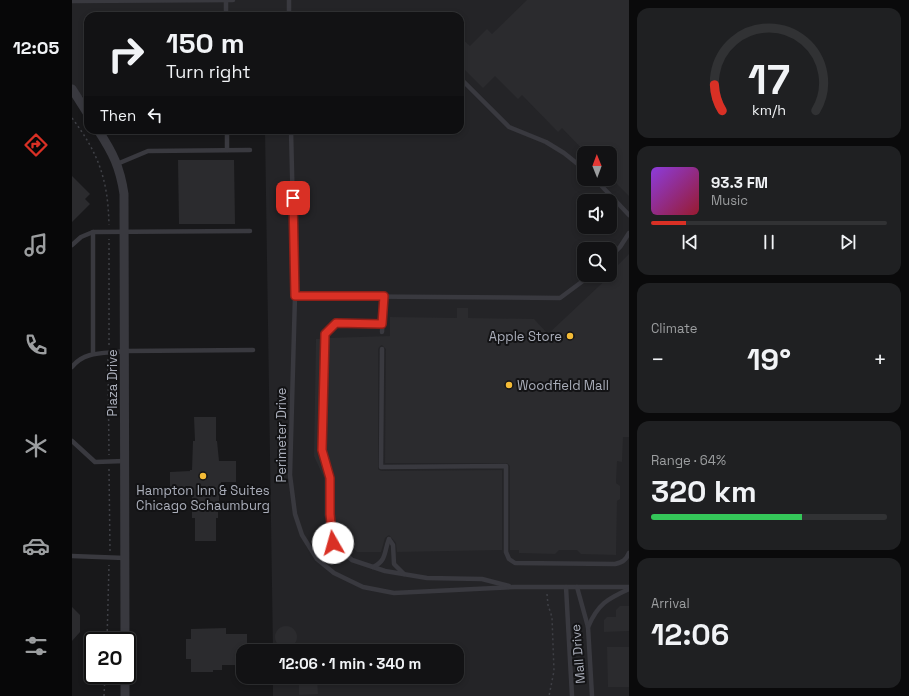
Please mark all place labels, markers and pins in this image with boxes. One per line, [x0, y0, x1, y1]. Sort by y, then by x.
pin [276, 181, 310, 215]
place label: Apple Store [489, 328, 562, 345]
marker: Apple Store [565, 331, 575, 341]
place label: Woodfield Mall [517, 377, 609, 394]
marker: Woodfield Mall [504, 380, 514, 390]
marker: Hampton Inn & Suites Chicago Schaumburg [198, 471, 208, 481]
place label: Hampton Inn & Suites Chicago Schaumburg [136, 482, 270, 514]

